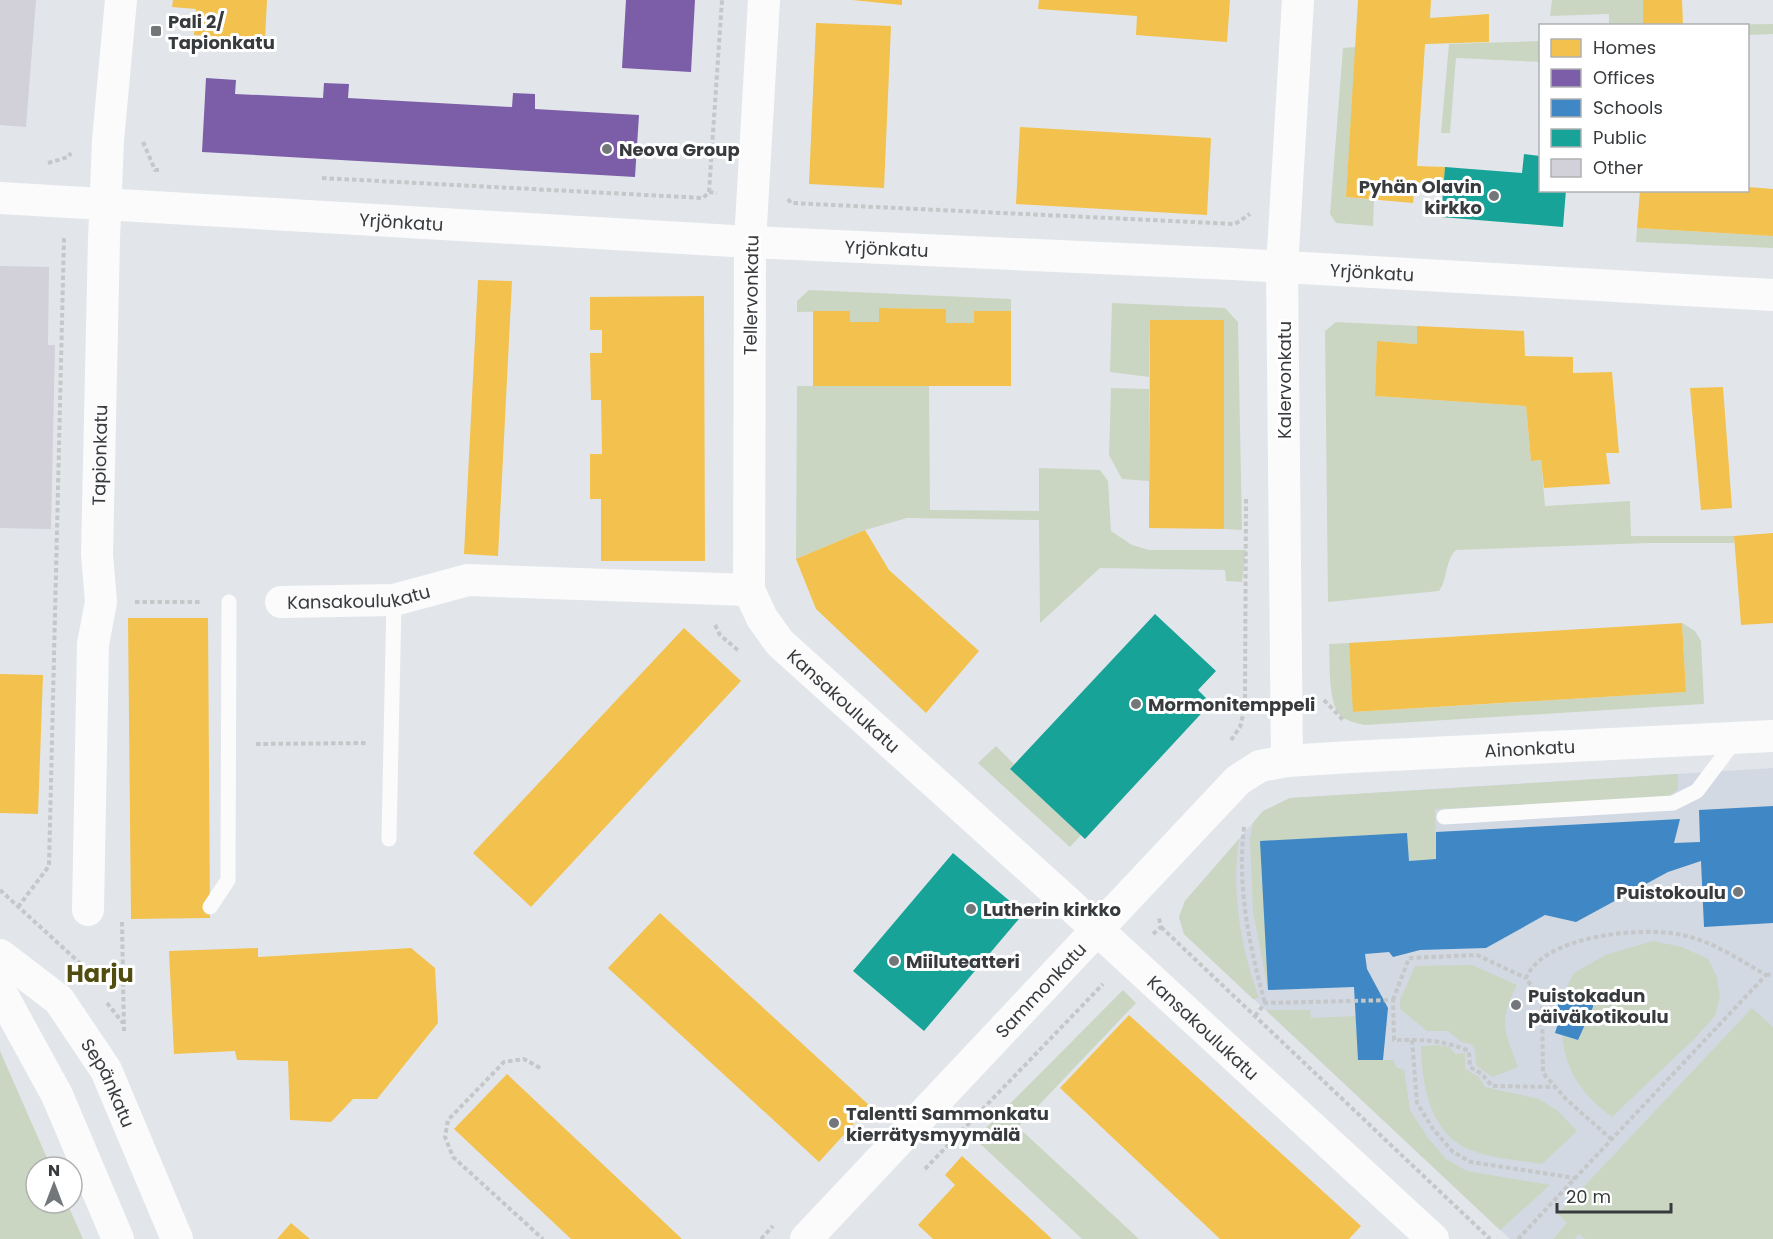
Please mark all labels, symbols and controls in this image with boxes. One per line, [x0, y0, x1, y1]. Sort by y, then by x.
place label: Pali 2/ Tapionkatu [168, 9, 275, 55]
marker: Pali 2/ Tapionkatu [149, 24, 163, 38]
legend [1539, 24, 1749, 192]
text: Homes [1593, 35, 1656, 60]
text: Offices [1593, 65, 1655, 90]
text: Schools [1593, 95, 1663, 120]
text: Public [1593, 125, 1647, 150]
place label: Neova Group [619, 137, 740, 162]
marker: Neova Group [600, 142, 614, 156]
text: Other [1593, 155, 1643, 180]
place label: Pyhän Olavin kirkko [1359, 174, 1482, 220]
marker: Pyhän Olavin kirkko [1487, 189, 1501, 203]
street label: Yrjönkatu [358, 207, 444, 236]
street label: Yrjönkatu [844, 234, 929, 263]
street label: Tellervonkatu [737, 235, 765, 355]
street label: Yrjönkatu [1329, 257, 1415, 287]
street label: Kalervonkatu [1272, 321, 1297, 439]
street label: Tapionkatu [86, 404, 113, 506]
street label: Kansakoulukatu [287, 578, 433, 614]
street label: Kansakoulukatu [782, 643, 906, 758]
place label: Mormonitemppeli [1148, 692, 1315, 717]
marker: Mormonitemppeli [1129, 697, 1143, 711]
street label: Ainonkatu [1484, 733, 1576, 763]
place label: Puistokoulu [1616, 880, 1726, 905]
marker: Puistokoulu [1731, 885, 1745, 899]
place label: Lutherin kirkko [983, 897, 1121, 922]
marker: Lutherin kirkko [964, 902, 978, 916]
street label: Sammonkatu [989, 937, 1091, 1043]
place label: Miiluteatteri [906, 949, 1020, 974]
marker: Miiluteatteri [887, 954, 901, 968]
district label: Harju [66, 957, 134, 990]
street label: Kansakoulukatu [1142, 970, 1265, 1085]
place label: Puistokadun päiväkotikoulu [1528, 983, 1669, 1029]
marker: Puistokadun päiväkotikoulu [1509, 998, 1523, 1012]
street label: Sepänkatu [75, 1033, 141, 1131]
place label: Talentti Sammonkatu kierrätysmyymälä [846, 1101, 1049, 1147]
marker: Talentti Sammonkatu kierrätysmyymälä [827, 1116, 841, 1130]
north arrow [24, 1155, 84, 1215]
text: N [48, 1159, 60, 1182]
scale bar [1557, 1176, 1671, 1214]
text: 20 m [1566, 1184, 1611, 1209]

